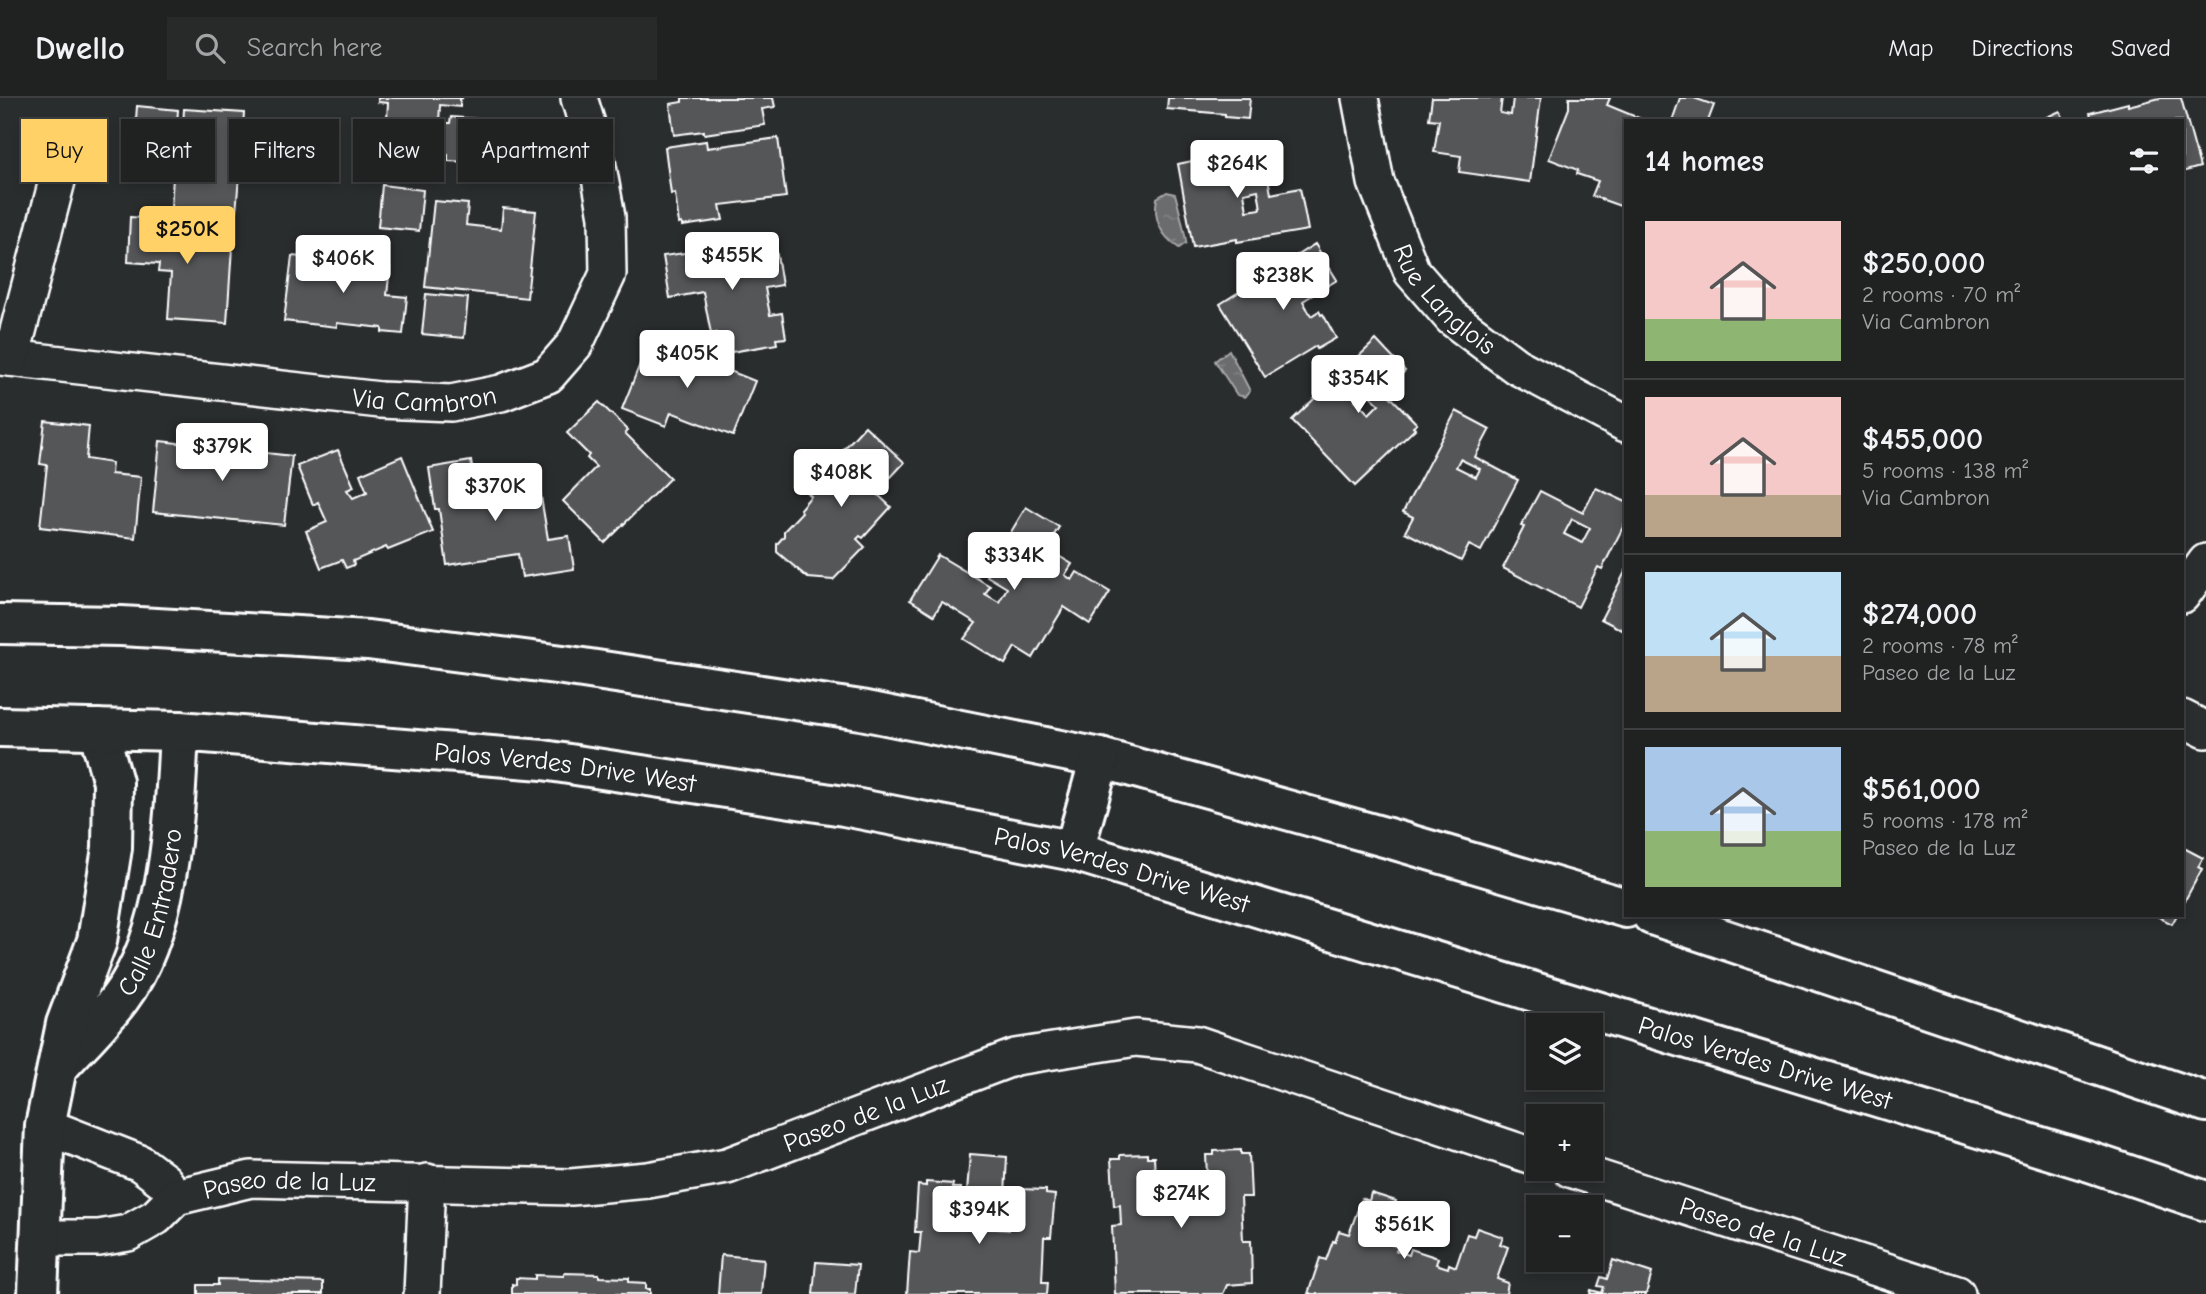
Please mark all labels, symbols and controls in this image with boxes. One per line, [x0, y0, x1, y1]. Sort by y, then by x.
search box [167, 17, 657, 80]
text: Dwello [35, 29, 125, 67]
icon: search [191, 29, 229, 67]
text: Search here [247, 33, 382, 63]
text: Map [1888, 34, 1934, 62]
text: Directions [1972, 34, 2073, 62]
text: Saved [2111, 34, 2171, 62]
chip: Buy [21, 119, 107, 182]
chip: Rent [121, 119, 215, 182]
chip: Filters [229, 119, 339, 182]
chip: New [353, 119, 444, 182]
chip: Apartment [458, 119, 613, 182]
pin: $264K [1188, 140, 1286, 200]
icon: filters [2125, 142, 2163, 180]
text: 14 homes [1645, 144, 1764, 179]
text: $264K [1206, 149, 1268, 176]
pin: $250K [138, 206, 236, 266]
text: $250K [155, 215, 219, 242]
pin: $455K [683, 232, 781, 292]
pin: $406K [294, 236, 392, 295]
street label: Rue Langlois [1386, 240, 1501, 361]
text: $455K [701, 241, 763, 268]
text: $406K [312, 244, 374, 271]
text: $250,000 [1862, 246, 1985, 281]
icon: home [1701, 249, 1785, 333]
pin: $238K [1234, 252, 1332, 312]
text: $238K [1252, 261, 1314, 288]
text: 2 rooms · 70 m² [1862, 281, 2020, 308]
text: Via Cambron [1862, 308, 1990, 335]
pin: $405K [638, 330, 736, 390]
text: $405K [656, 339, 718, 366]
pin: $354K [1309, 356, 1407, 415]
text: $354K [1327, 364, 1389, 391]
street label: Via Cambron [351, 380, 499, 420]
text: $455,000 [1862, 422, 1983, 457]
pin: $379K [173, 424, 271, 483]
icon: home [1701, 425, 1785, 509]
text: $379K [192, 432, 252, 459]
pin: $408K [792, 450, 890, 509]
text: 5 rooms · 138 m² [1862, 457, 2028, 484]
text: $408K [810, 458, 872, 485]
pin: $370K [446, 464, 544, 523]
text: $370K [464, 472, 526, 499]
text: Via Cambron [1862, 484, 1990, 511]
pin: $334K [965, 532, 1063, 592]
text: $334K [984, 541, 1044, 568]
text: $274,000 [1862, 597, 1977, 632]
icon: home [1701, 600, 1785, 684]
text: 2 rooms · 78 m² [1862, 632, 2018, 659]
text: Paseo de la Luz [1862, 659, 2016, 686]
street label: Palos Verdes Drive West [433, 737, 700, 799]
text: $561,000 [1862, 772, 1981, 807]
icon: home [1701, 775, 1785, 859]
text: 5 rooms · 178 m² [1862, 807, 2027, 834]
street label: Palos Verdes Drive West [992, 822, 1254, 920]
street label: Calle Entradero [112, 827, 189, 1002]
text: Paseo de la Luz [1862, 834, 2016, 861]
street label: Palos Verdes Drive West [1635, 1011, 1897, 1117]
map controls [1526, 1013, 1603, 1272]
button: layers [1526, 1013, 1603, 1090]
street label: Paseo de la Luz [779, 1070, 953, 1159]
button: + [1526, 1104, 1603, 1181]
street label: Paseo de la Luz [200, 1165, 376, 1206]
pin: $274K [1132, 1170, 1230, 1230]
text: $274K [1152, 1179, 1210, 1206]
pin: $394K [930, 1186, 1028, 1246]
street label: Paseo de la Luz [1676, 1191, 1850, 1273]
text: $394K [949, 1195, 1009, 1222]
button: − [1526, 1195, 1603, 1272]
pin: $561K [1355, 1202, 1453, 1261]
text: $561K [1374, 1210, 1434, 1237]

